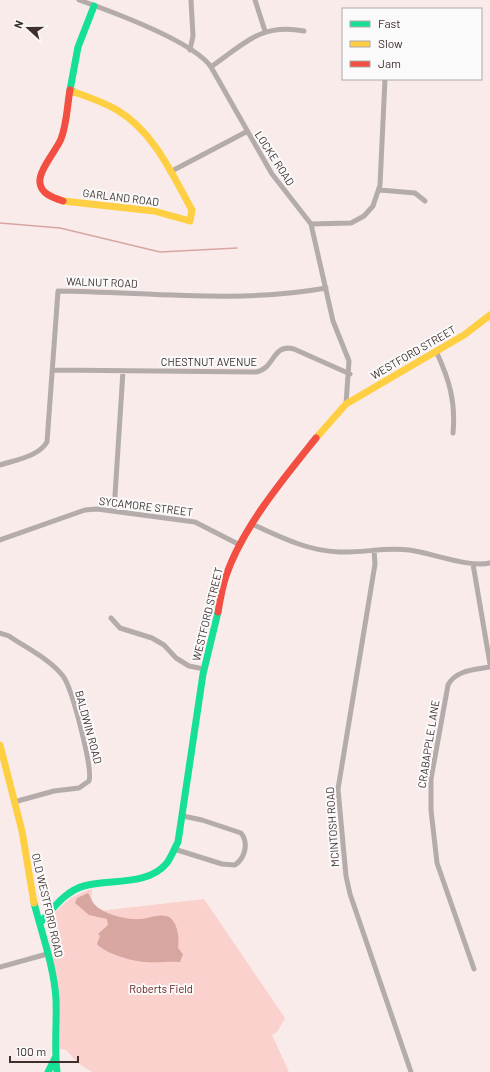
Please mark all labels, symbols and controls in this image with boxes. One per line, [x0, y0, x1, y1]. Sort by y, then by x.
north arrow [8, 8, 48, 48]
legend [342, 8, 482, 80]
text: Fast [378, 16, 401, 30]
text: N [11, 18, 26, 30]
text: Slow [378, 36, 403, 50]
text: Jam [378, 56, 401, 70]
street label: LOCKE ROAD [253, 128, 298, 188]
street label: GARLAND ROAD [82, 186, 160, 208]
street label: WALNUT ROAD [66, 274, 138, 290]
street label: WESTFORD STREET [368, 322, 458, 382]
street label: CHESTNUT AVENUE [161, 355, 258, 368]
street label: SYCAMORE STREET [98, 494, 194, 518]
street label: WESTFORD STREET [189, 566, 225, 662]
street label: BALDWIN ROAD [73, 689, 105, 765]
street label: CRABAPPLE LANE [415, 699, 441, 789]
street label: MCINTOSH ROAD [323, 786, 341, 867]
street label: OLD WESTFORD ROAD [30, 852, 66, 959]
park label: Roberts Field [129, 982, 193, 995]
scale bar [10, 1038, 78, 1064]
text: 100 m [16, 1044, 46, 1058]

